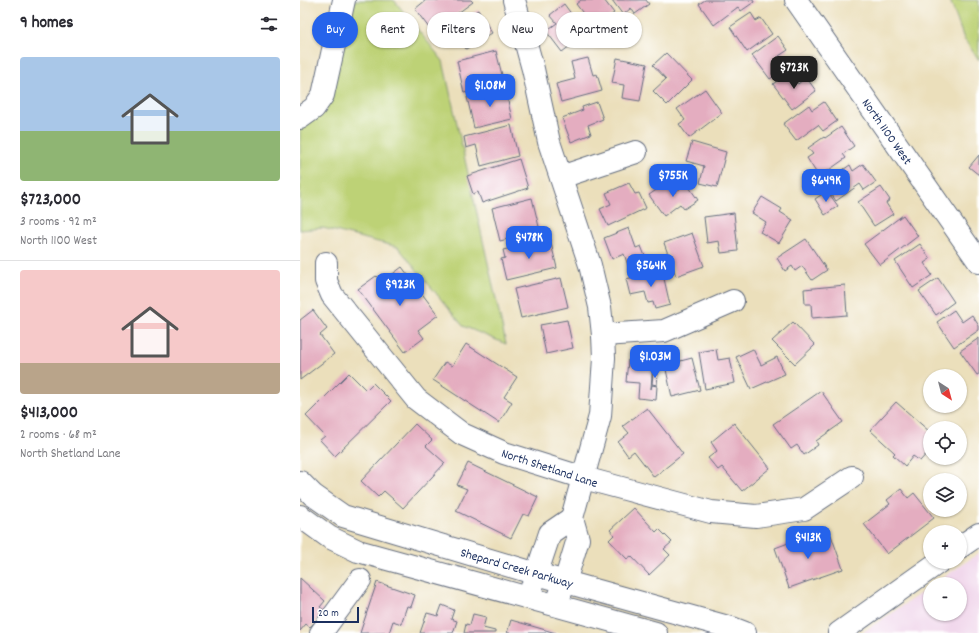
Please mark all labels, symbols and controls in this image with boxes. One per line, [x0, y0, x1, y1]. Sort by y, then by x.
text: 9 homes [20, 12, 73, 36]
chip: Buy [312, 12, 358, 48]
chip: Rent [366, 12, 419, 48]
chip: Filters [427, 12, 490, 48]
chip: New [498, 12, 548, 48]
chip: Apartment [556, 12, 642, 48]
icon: filters [258, 13, 280, 35]
pin: $723K [766, 56, 822, 90]
text: $723K [779, 59, 809, 78]
pin: $1.08M [457, 74, 523, 108]
text: $1.08M [474, 77, 506, 96]
icon: home [114, 83, 186, 155]
street label: North 1100 West [856, 95, 916, 170]
pin: $755K [645, 164, 701, 198]
text: $755K [658, 167, 688, 186]
pin: $649K [798, 169, 854, 203]
text: $649K [811, 172, 841, 191]
text: $723,000 [20, 189, 81, 213]
text: 3 rooms · 92 m² [20, 213, 97, 232]
pin: $478K [501, 226, 557, 260]
text: $478K [515, 229, 543, 248]
text: North 1100 West [20, 232, 97, 251]
pin: $564K [623, 254, 679, 288]
text: $564K [636, 257, 666, 276]
pin: $923K [372, 273, 428, 307]
text: $923K [385, 276, 415, 295]
icon: home [114, 296, 186, 368]
pin: $1.03M [622, 345, 688, 379]
text: $1.03M [639, 348, 671, 367]
north arrow [923, 369, 967, 413]
map controls [923, 369, 967, 621]
text: $413,000 [20, 402, 78, 426]
button: locate [923, 421, 967, 465]
text: 2 rooms · 68 m² [20, 426, 97, 445]
text: North Shetland Lane [20, 445, 120, 464]
street label: North Shetland Lane [499, 445, 600, 494]
button: layers [923, 473, 967, 517]
button: + [923, 525, 967, 569]
pin: $413K [780, 526, 836, 560]
text: $413K [795, 529, 821, 548]
street label: Shepard Creek Parkway [458, 544, 576, 595]
button: − [923, 577, 967, 621]
scale bar [312, 605, 359, 624]
text: 20 m [318, 606, 339, 622]

